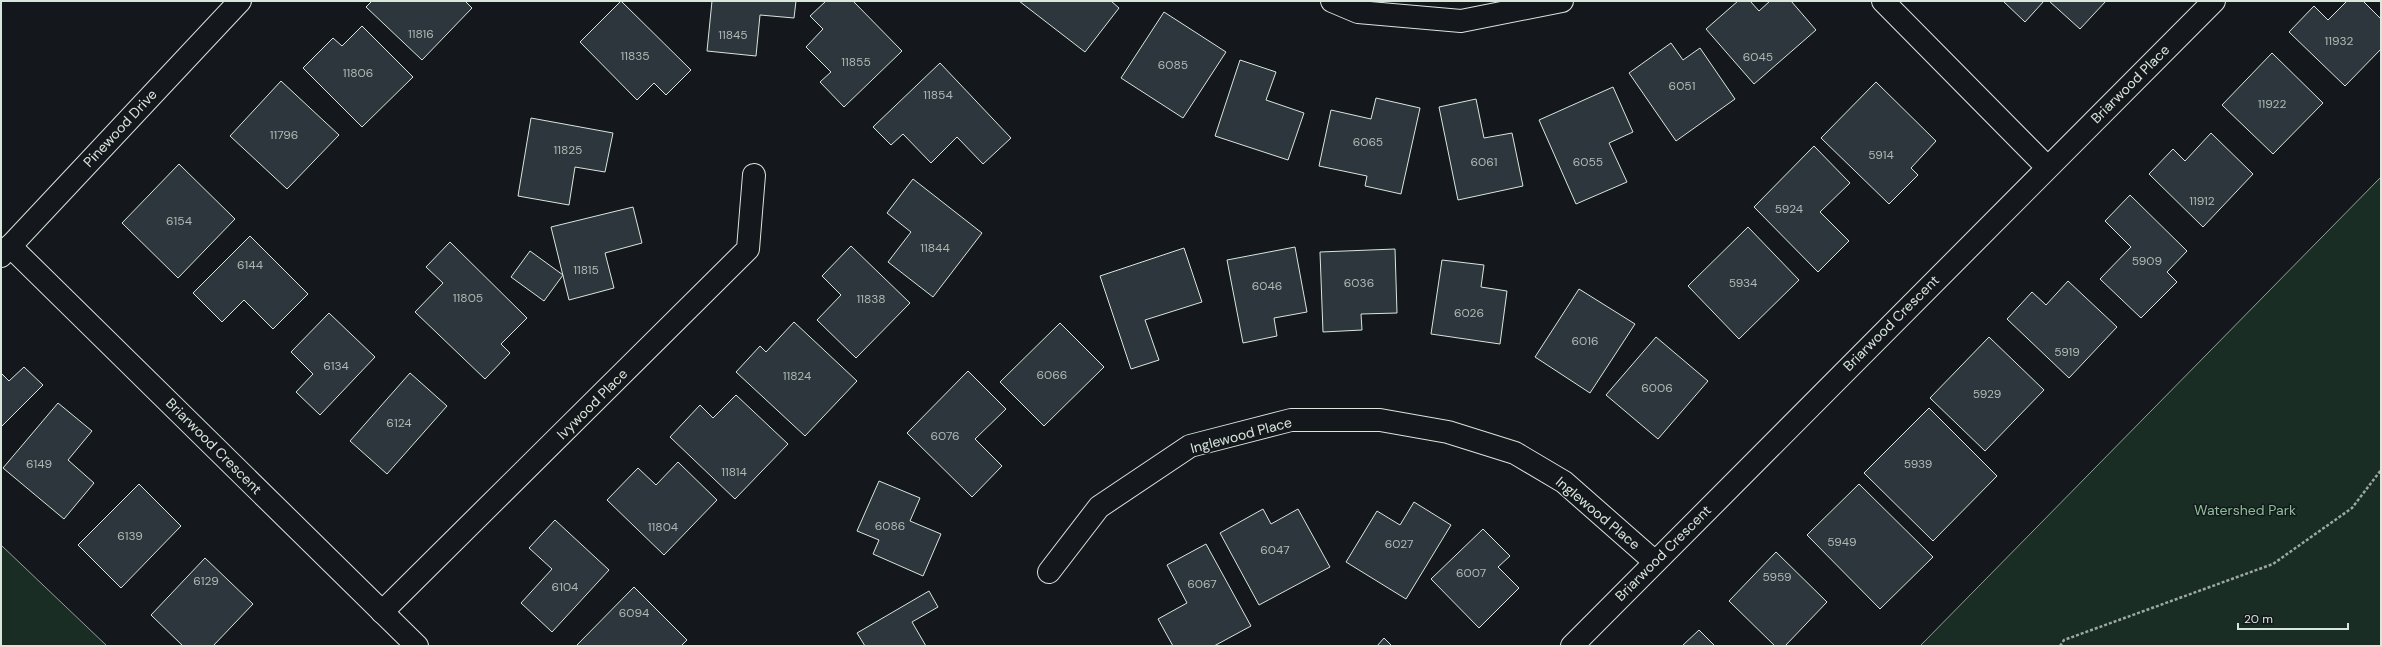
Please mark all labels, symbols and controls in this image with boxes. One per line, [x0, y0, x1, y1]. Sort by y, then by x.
house number: 11816 [408, 26, 434, 42]
house number: 11845 [718, 27, 748, 43]
house number: 11932 [2325, 33, 2353, 49]
street label: Briarwood Place [2087, 41, 2173, 127]
house number: 11835 [620, 48, 650, 64]
house number: 6045 [1743, 49, 1773, 65]
house number: 11855 [841, 54, 871, 70]
house number: 6085 [1158, 57, 1188, 73]
house number: 11806 [343, 65, 373, 81]
house number: 6051 [1669, 78, 1695, 94]
street label: Pinewood Drive [79, 85, 161, 171]
house number: 11854 [923, 87, 953, 103]
house number: 11922 [2258, 96, 2286, 112]
house number: 11796 [270, 127, 298, 143]
house number: 6065 [1353, 134, 1383, 150]
house number: 11825 [554, 142, 582, 158]
house number: 5914 [1868, 147, 1894, 163]
house number: 6061 [1470, 154, 1498, 170]
house number: 6055 [1573, 154, 1603, 170]
house number: 11912 [2189, 193, 2215, 209]
house number: 5924 [1775, 201, 1803, 217]
house number: 6154 [166, 213, 192, 229]
house number: 11844 [920, 240, 950, 256]
house number: 5909 [2132, 253, 2162, 269]
house number: 6144 [237, 257, 263, 273]
house number: 11815 [573, 262, 599, 278]
street label: Briarwood Crescent [1839, 271, 1943, 375]
house number: 6036 [1344, 275, 1374, 291]
house number: 5934 [1729, 275, 1757, 291]
house number: 6046 [1252, 278, 1282, 294]
house number: 11805 [453, 290, 483, 306]
house number: 11838 [856, 291, 886, 307]
house number: 6026 [1454, 305, 1484, 321]
house number: 6016 [1571, 333, 1599, 349]
house number: 5919 [2054, 344, 2080, 360]
house number: 6134 [323, 358, 349, 374]
street label: Ivywood Place [553, 365, 631, 443]
house number: 6066 [1037, 367, 1067, 383]
house number: 11824 [783, 368, 811, 384]
house number: 6006 [1641, 380, 1673, 396]
house number: 5929 [1973, 386, 2001, 402]
street label: Briarwood Crescent [162, 394, 266, 498]
street label: Inglewood Place [1188, 413, 1294, 457]
house number: 6124 [386, 415, 412, 431]
house number: 6076 [930, 428, 960, 444]
house number: 6149 [26, 456, 52, 472]
house number: 5939 [1904, 456, 1932, 472]
house number: 11814 [721, 464, 747, 480]
street label: Inglewood Place [1552, 473, 1644, 553]
street label: Briarwood Crescent [1611, 501, 1715, 605]
park label: Watershed Park [2194, 501, 2296, 519]
house number: 6086 [875, 518, 905, 534]
house number: 11804 [648, 519, 678, 535]
house number: 6139 [117, 528, 143, 544]
house number: 5949 [1827, 534, 1857, 550]
house number: 6027 [1385, 536, 1413, 552]
house number: 6047 [1260, 542, 1290, 558]
house number: 6007 [1456, 565, 1486, 581]
house number: 5959 [1762, 569, 1792, 585]
house number: 6129 [193, 573, 219, 589]
house number: 6067 [1187, 576, 1217, 592]
house number: 6104 [552, 579, 578, 595]
house number: 6094 [619, 605, 649, 621]
scale bar [2238, 605, 2348, 631]
text: 20 m [2244, 611, 2273, 627]

